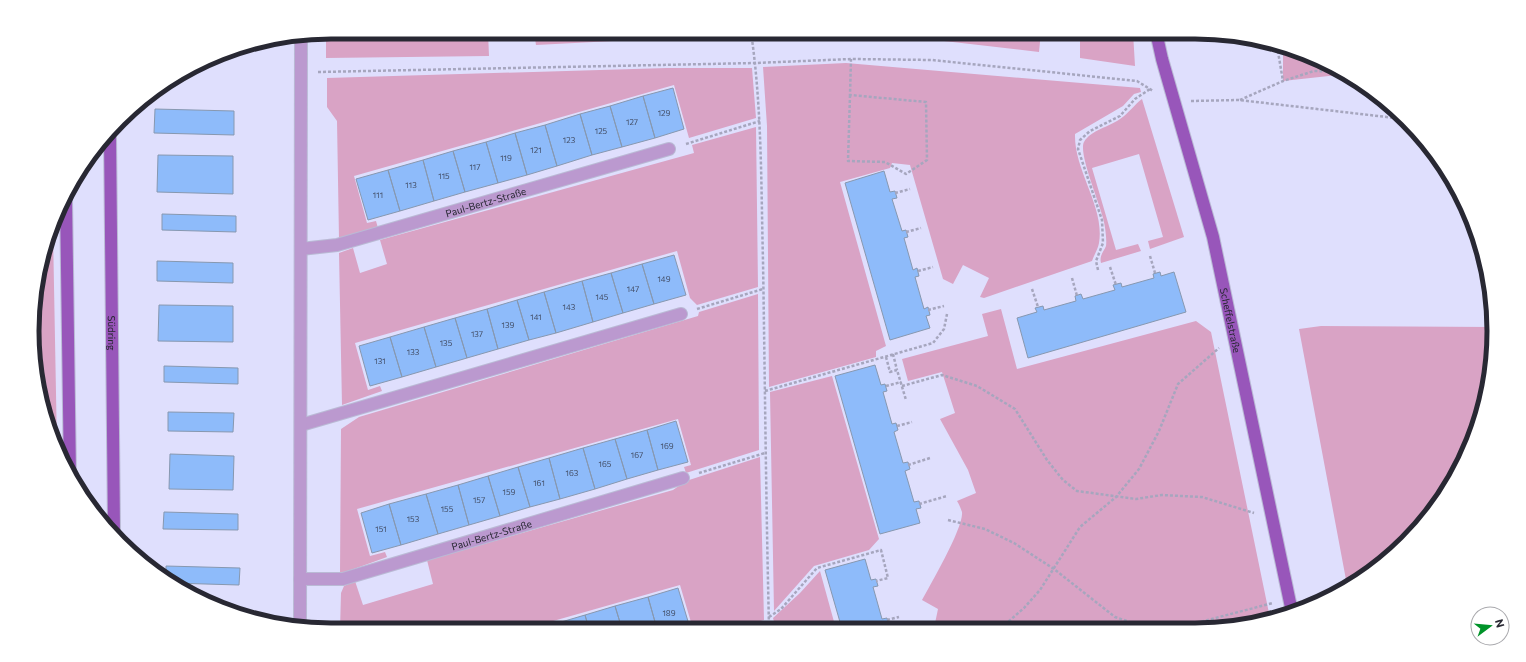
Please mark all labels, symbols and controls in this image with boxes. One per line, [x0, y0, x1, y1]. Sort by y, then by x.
house number: 129 [658, 108, 670, 118]
house number: 127 [626, 117, 638, 127]
house number: 125 [595, 126, 608, 136]
house number: 123 [563, 135, 576, 145]
house number: 121 [530, 145, 542, 155]
house number: 119 [500, 153, 512, 163]
house number: 117 [469, 162, 481, 172]
house number: 115 [438, 171, 450, 181]
house number: 113 [405, 180, 417, 190]
street label: Paul-Bertz-Straße [444, 185, 527, 219]
house number: 111 [373, 190, 383, 200]
house number: 149 [657, 274, 671, 284]
house number: 147 [627, 284, 639, 294]
street label: Scheffelstraße [1218, 287, 1243, 354]
house number: 145 [596, 292, 609, 302]
house number: 143 [563, 302, 576, 312]
house number: 141 [530, 312, 542, 322]
street label: Südring [106, 315, 118, 351]
house number: 139 [502, 320, 515, 330]
house number: 137 [471, 329, 483, 339]
house number: 135 [440, 338, 453, 348]
house number: 133 [407, 347, 420, 357]
house number: 131 [374, 356, 386, 366]
house number: 169 [660, 441, 674, 451]
house number: 167 [631, 450, 643, 460]
house number: 165 [599, 459, 612, 469]
house number: 163 [566, 468, 579, 478]
house number: 161 [533, 478, 545, 488]
house number: 159 [503, 487, 516, 497]
house number: 157 [473, 495, 485, 505]
house number: 155 [441, 504, 454, 514]
house number: 153 [407, 514, 420, 524]
street label: Paul-Bertz-Straße [450, 517, 533, 552]
house number: 151 [375, 524, 387, 534]
north arrow [1470, 606, 1510, 646]
house number: 189 [662, 608, 676, 618]
text: N [1493, 617, 1507, 629]

